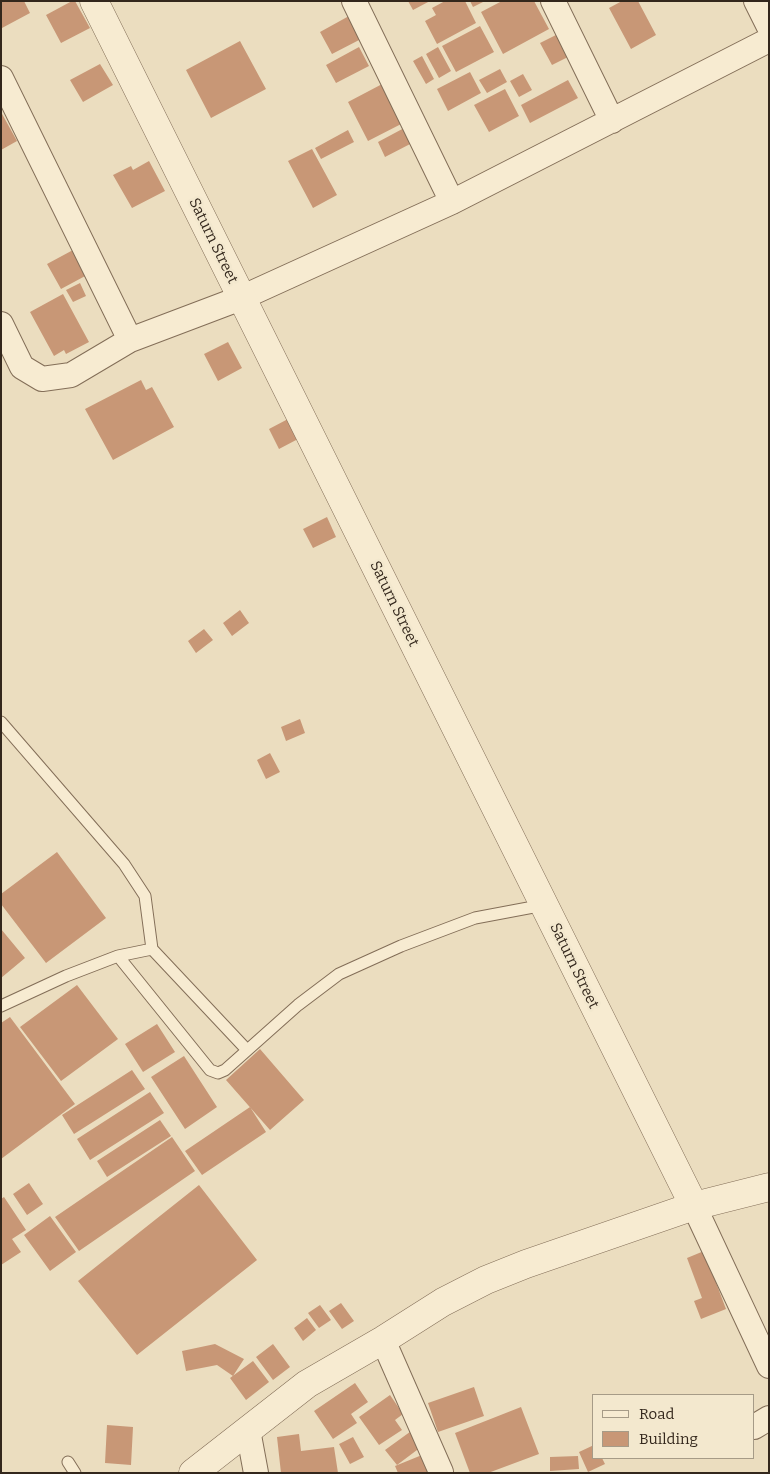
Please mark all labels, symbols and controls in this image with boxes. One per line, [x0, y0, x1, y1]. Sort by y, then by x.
street label: Saturn Street [185, 195, 241, 287]
street label: Saturn Street [366, 558, 422, 650]
street label: Saturn Street [546, 920, 602, 1012]
legend [592, 1394, 755, 1459]
text: Road [639, 1405, 674, 1423]
text: Building [639, 1430, 698, 1448]

